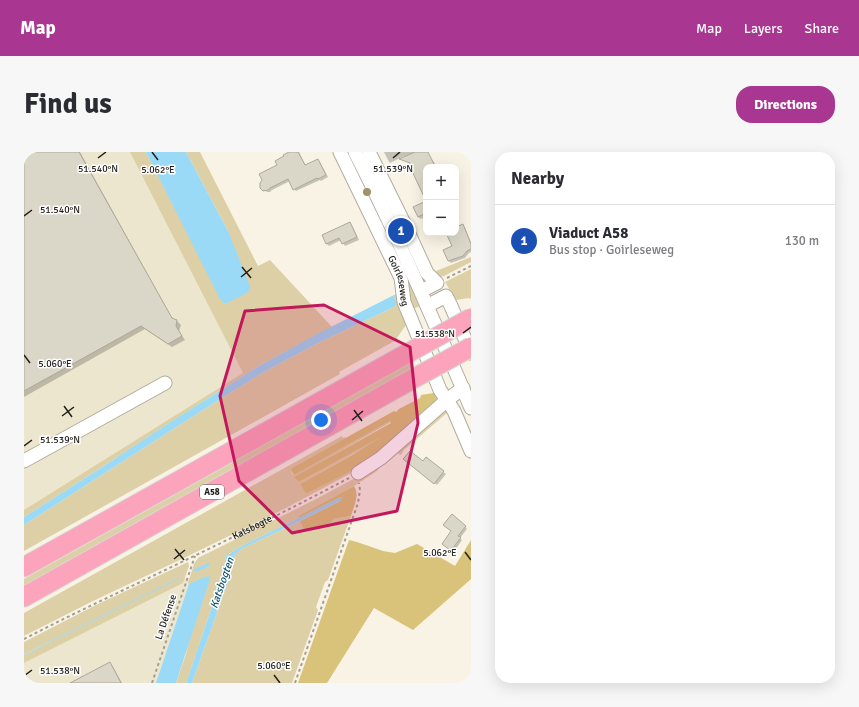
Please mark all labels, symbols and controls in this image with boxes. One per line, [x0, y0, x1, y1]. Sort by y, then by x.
text: Map [20, 16, 56, 40]
text: Map [696, 20, 722, 37]
text: Layers [744, 20, 783, 37]
text: Share [805, 20, 839, 37]
button: Directions [736, 86, 835, 123]
text: Find us [24, 87, 112, 121]
text: 51.540°N [78, 163, 118, 175]
text: 51.539°N [373, 163, 413, 175]
text: 5.062°E [141, 164, 175, 176]
map controls [423, 164, 459, 236]
button: + [423, 164, 459, 200]
text: Nearby [511, 168, 564, 189]
button: − [423, 200, 459, 236]
text: 51.540°N [40, 204, 80, 216]
pin: 1 [388, 216, 414, 246]
text: Viaduct A58 [549, 224, 628, 242]
text: 1 [520, 233, 528, 249]
text: 130 m [785, 233, 819, 249]
text: Bus stop · Goirleseweg [549, 242, 674, 258]
street label: Goirleseweg [385, 254, 411, 308]
text: 51.538°N [415, 328, 455, 340]
text: 5.060°E [38, 358, 72, 370]
your location [311, 410, 331, 430]
text: 51.539°N [40, 434, 80, 446]
road number: A58 [200, 485, 224, 499]
street label: Katsbogte [230, 513, 274, 542]
text: 5.062°E [423, 547, 457, 559]
water label: Katsbogten [207, 555, 237, 610]
street label: La Défense [153, 593, 179, 641]
text: 5.060°E [257, 660, 291, 672]
text: 51.538°N [40, 665, 80, 677]

